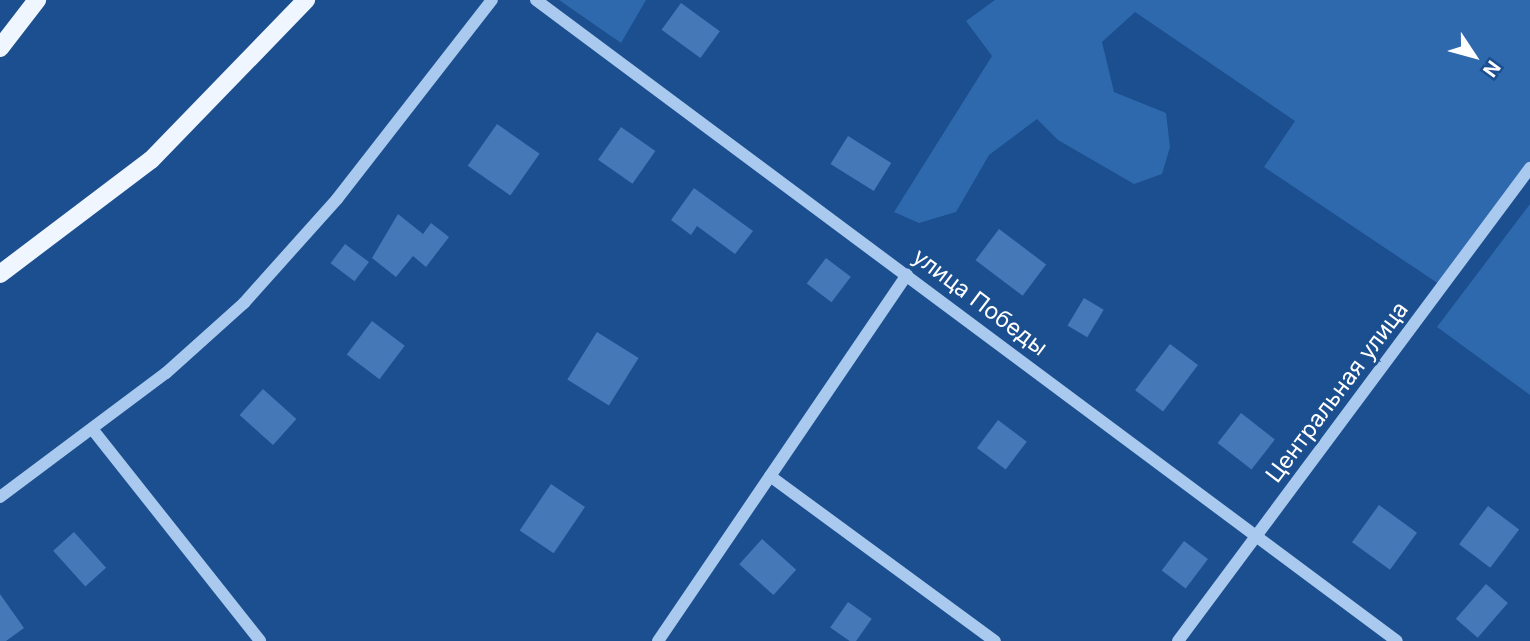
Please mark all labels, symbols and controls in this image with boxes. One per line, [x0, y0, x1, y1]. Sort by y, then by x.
north arrow [1439, 21, 1509, 91]
text: N [1478, 56, 1505, 81]
street label: улица Победы [907, 242, 1053, 362]
street label: Центральная улица [1260, 296, 1414, 488]

